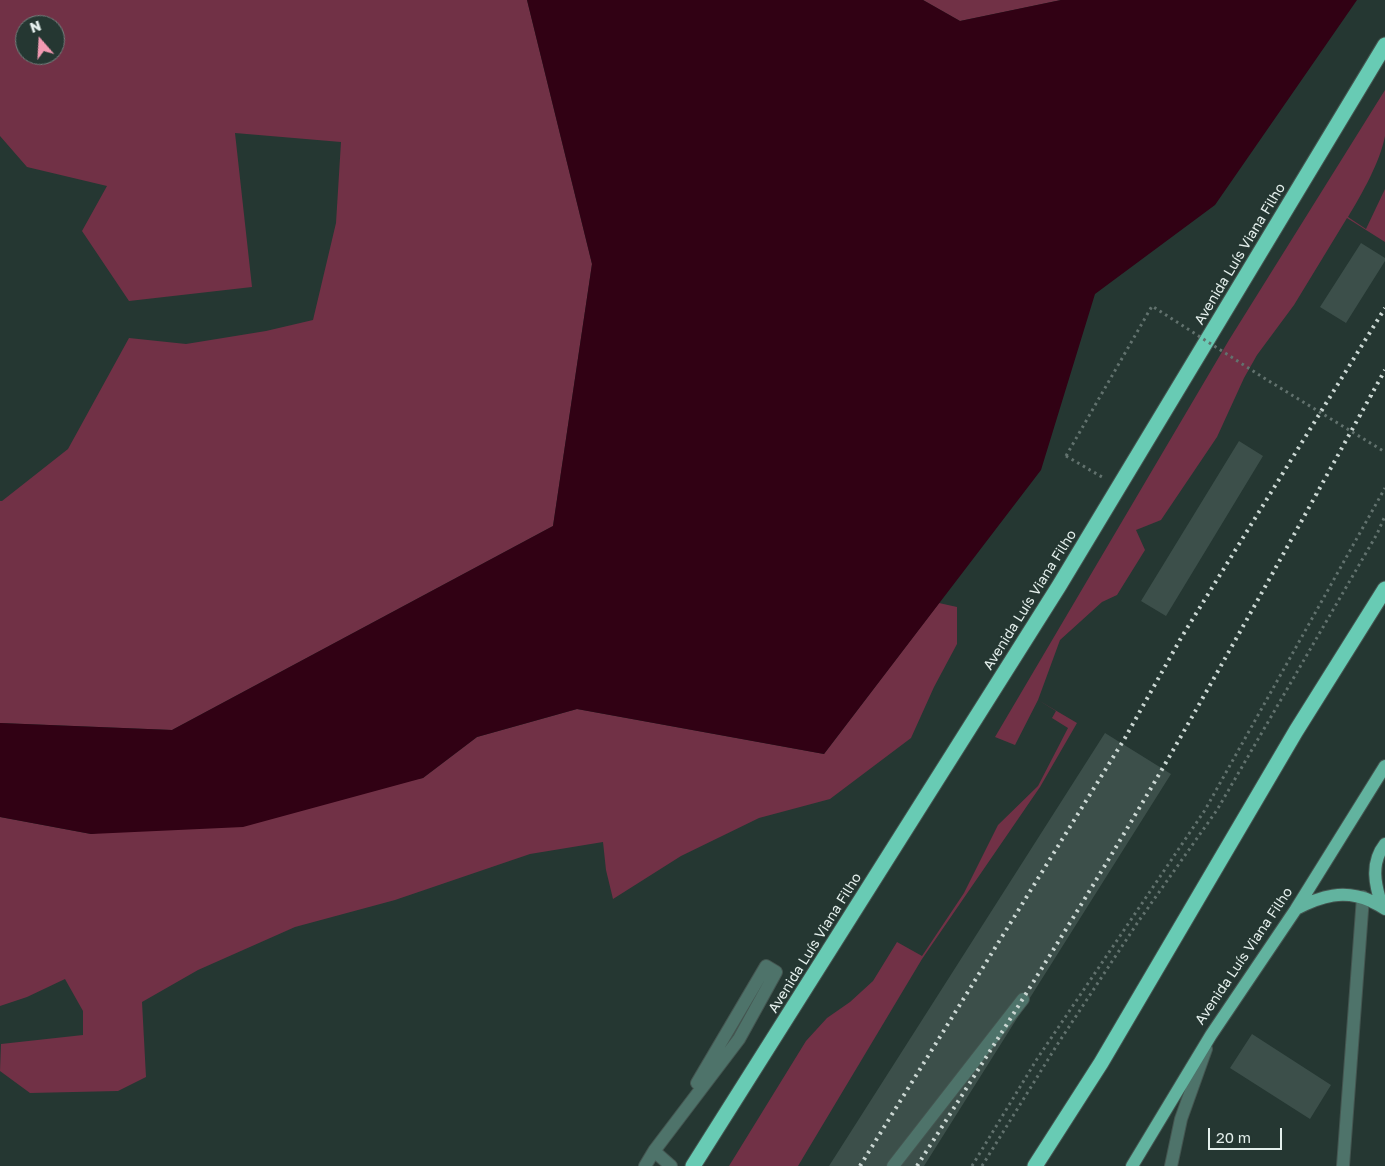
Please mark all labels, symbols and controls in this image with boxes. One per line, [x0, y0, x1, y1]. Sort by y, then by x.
north arrow [15, 15, 65, 65]
text: N [27, 17, 43, 36]
street label: Avenida Luís Viana Filho [1191, 180, 1289, 328]
street label: Avenida Luís Viana Filho [980, 527, 1080, 673]
street label: Avenida Luís Viana Filho [765, 870, 865, 1016]
street label: Avenida Luís Viana Filho [1192, 884, 1296, 1028]
scale bar [1210, 1118, 1284, 1150]
text: 20 m [1216, 1128, 1251, 1146]

